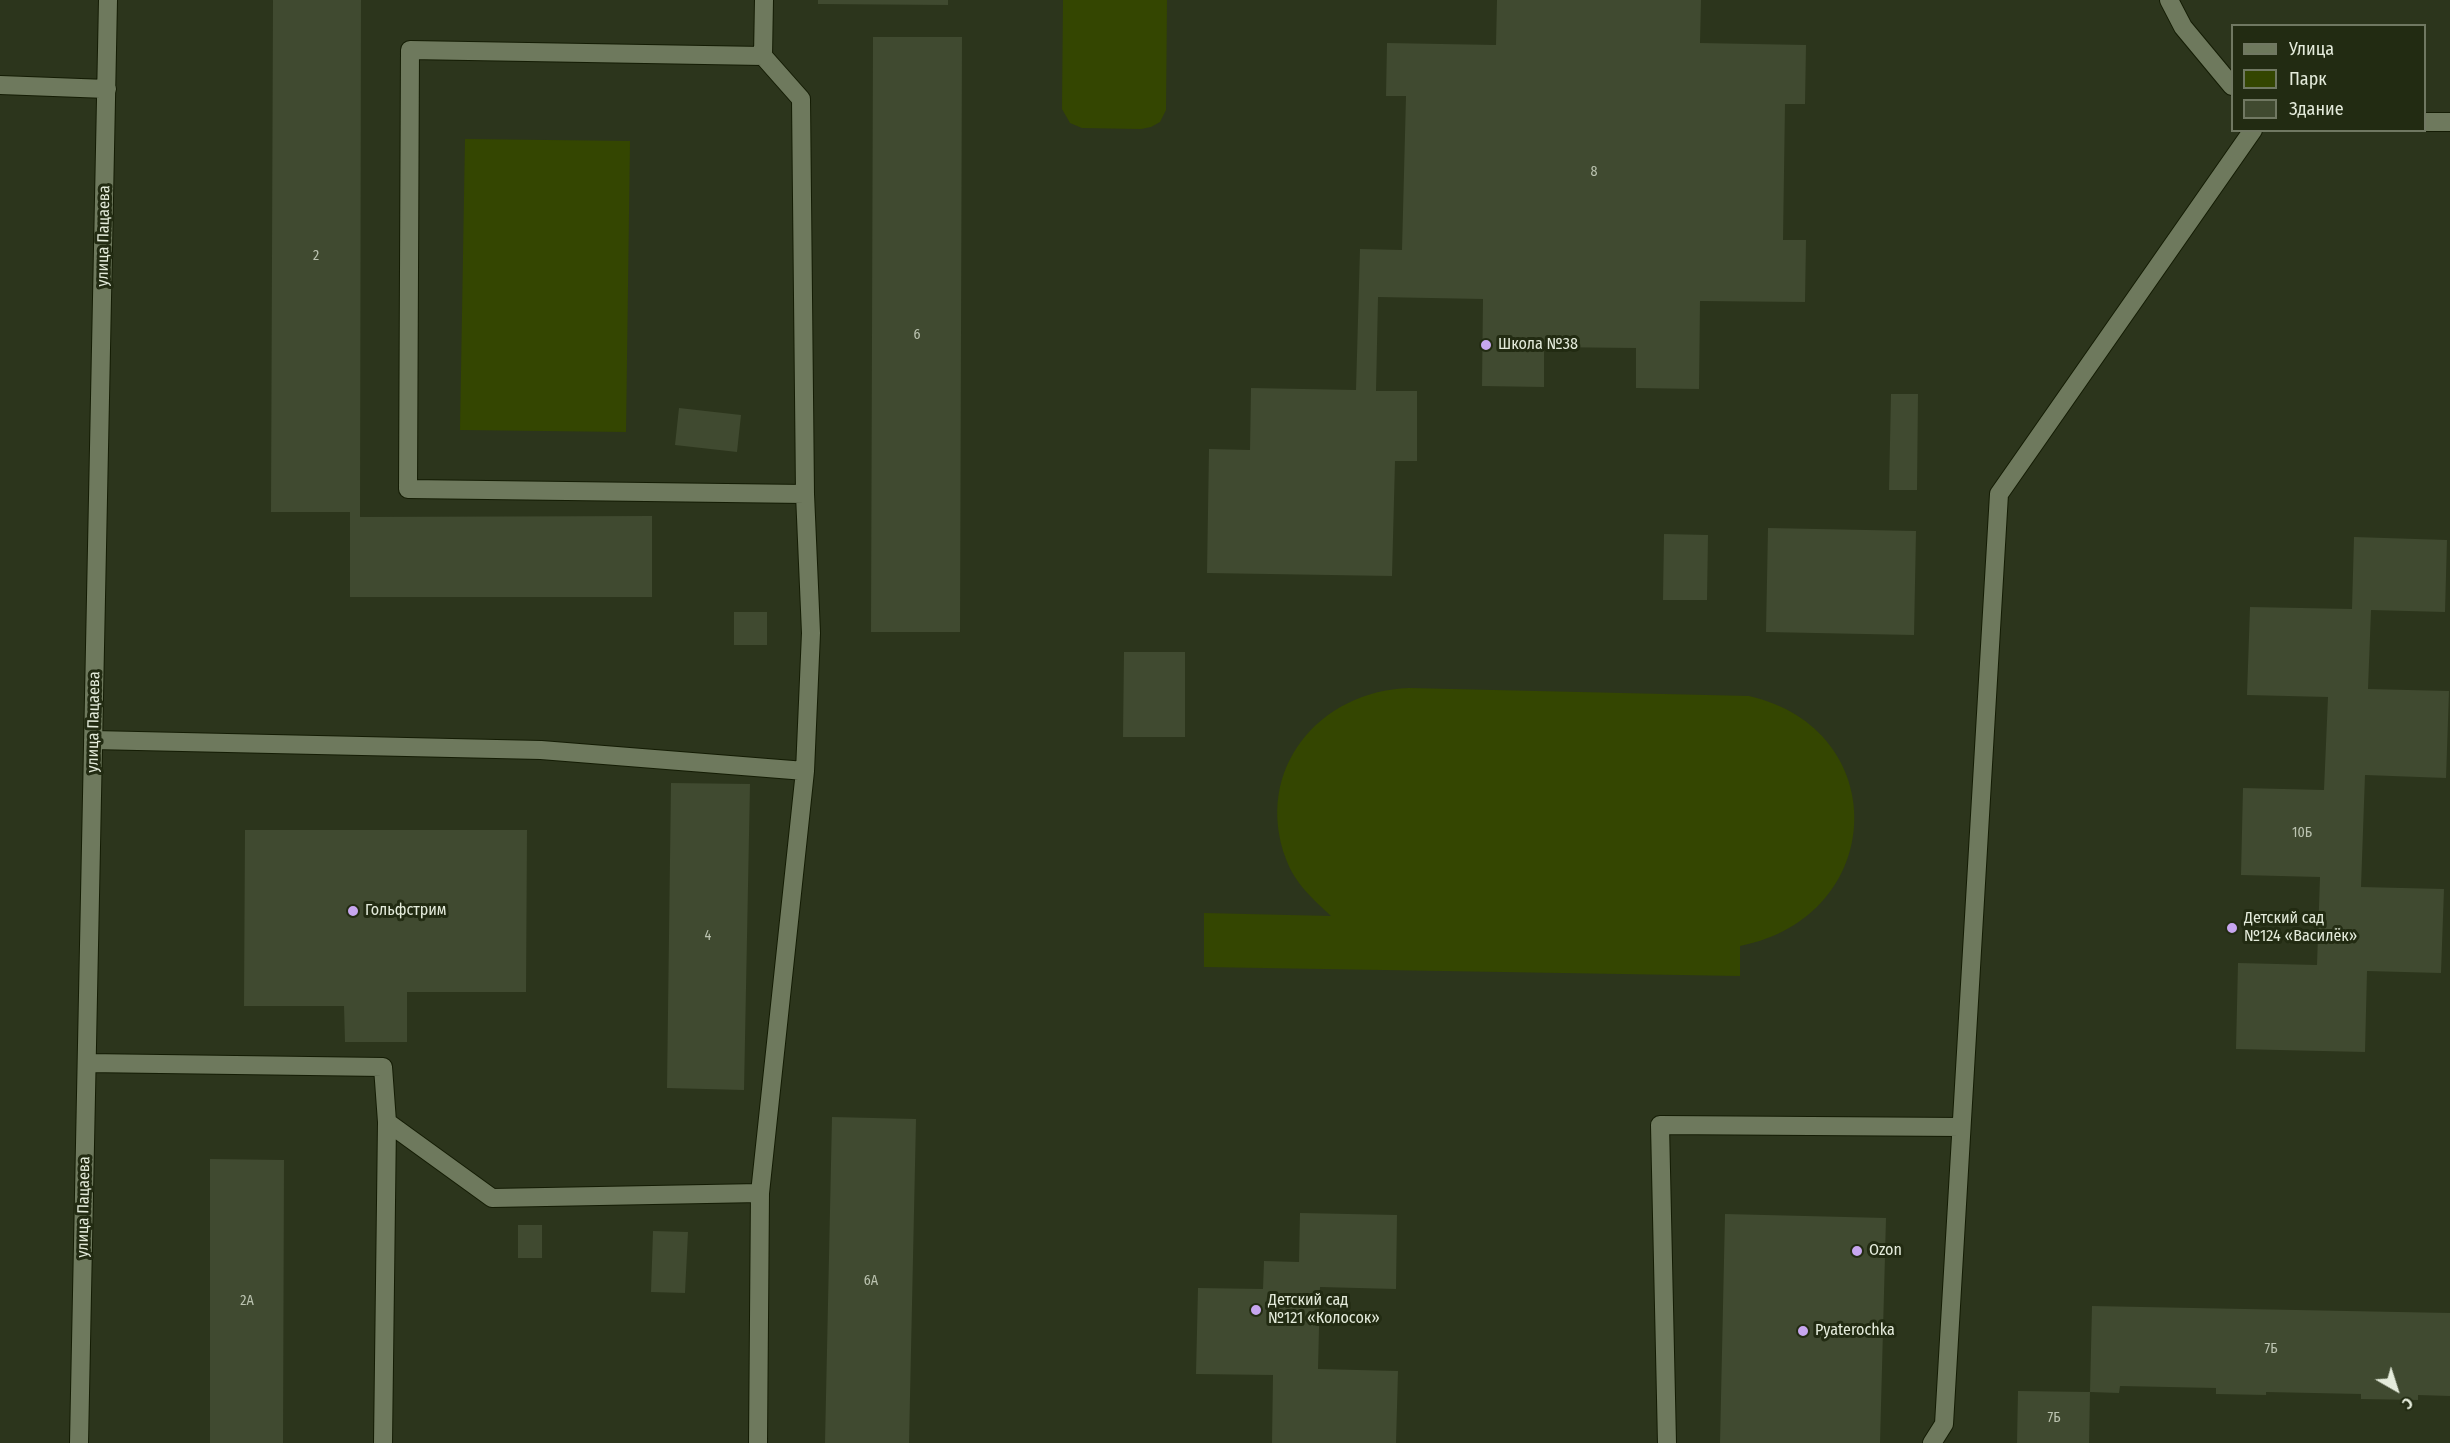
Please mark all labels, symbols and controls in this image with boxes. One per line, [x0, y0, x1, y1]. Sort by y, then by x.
legend [2231, 24, 2426, 132]
text: Улица [2289, 38, 2334, 60]
text: Парк [2289, 68, 2327, 90]
text: Здание [2289, 98, 2344, 120]
house number: 8 [1591, 164, 1597, 180]
street label: улица Пацаева [94, 185, 114, 287]
house number: 2 [313, 248, 319, 264]
house number: 6 [914, 327, 920, 343]
place label: Школа №38 [1498, 335, 1578, 355]
marker: Школа №38 [1479, 338, 1493, 352]
street label: улица Пацаева [84, 671, 104, 773]
house number: 10Б [2292, 825, 2312, 841]
place label: Гольфстрим [365, 901, 447, 921]
marker: Гольфстрим [346, 904, 360, 918]
place label: Детский сад №124 «Василёк» [2244, 909, 2357, 947]
marker: Детский сад №124 «Василёк» [2225, 921, 2239, 935]
house number: 4 [705, 928, 711, 944]
street label: улица Пацаева [74, 1156, 94, 1258]
place label: Ozon [1869, 1241, 1902, 1261]
marker: Ozon [1850, 1244, 1864, 1258]
house number: 6А [864, 1273, 878, 1289]
place label: Детский сад №121 «Колосок» [1268, 1291, 1380, 1329]
house number: 2А [240, 1293, 254, 1309]
marker: Детский сад №121 «Колосок» [1249, 1303, 1263, 1317]
place label: Pyaterochka [1815, 1321, 1895, 1341]
marker: Pyaterochka [1796, 1324, 1810, 1338]
house number: 7Б [2264, 1341, 2278, 1357]
north arrow [2366, 1359, 2426, 1419]
text: С [2398, 1393, 2417, 1413]
house number: 7Б [2047, 1410, 2061, 1426]

